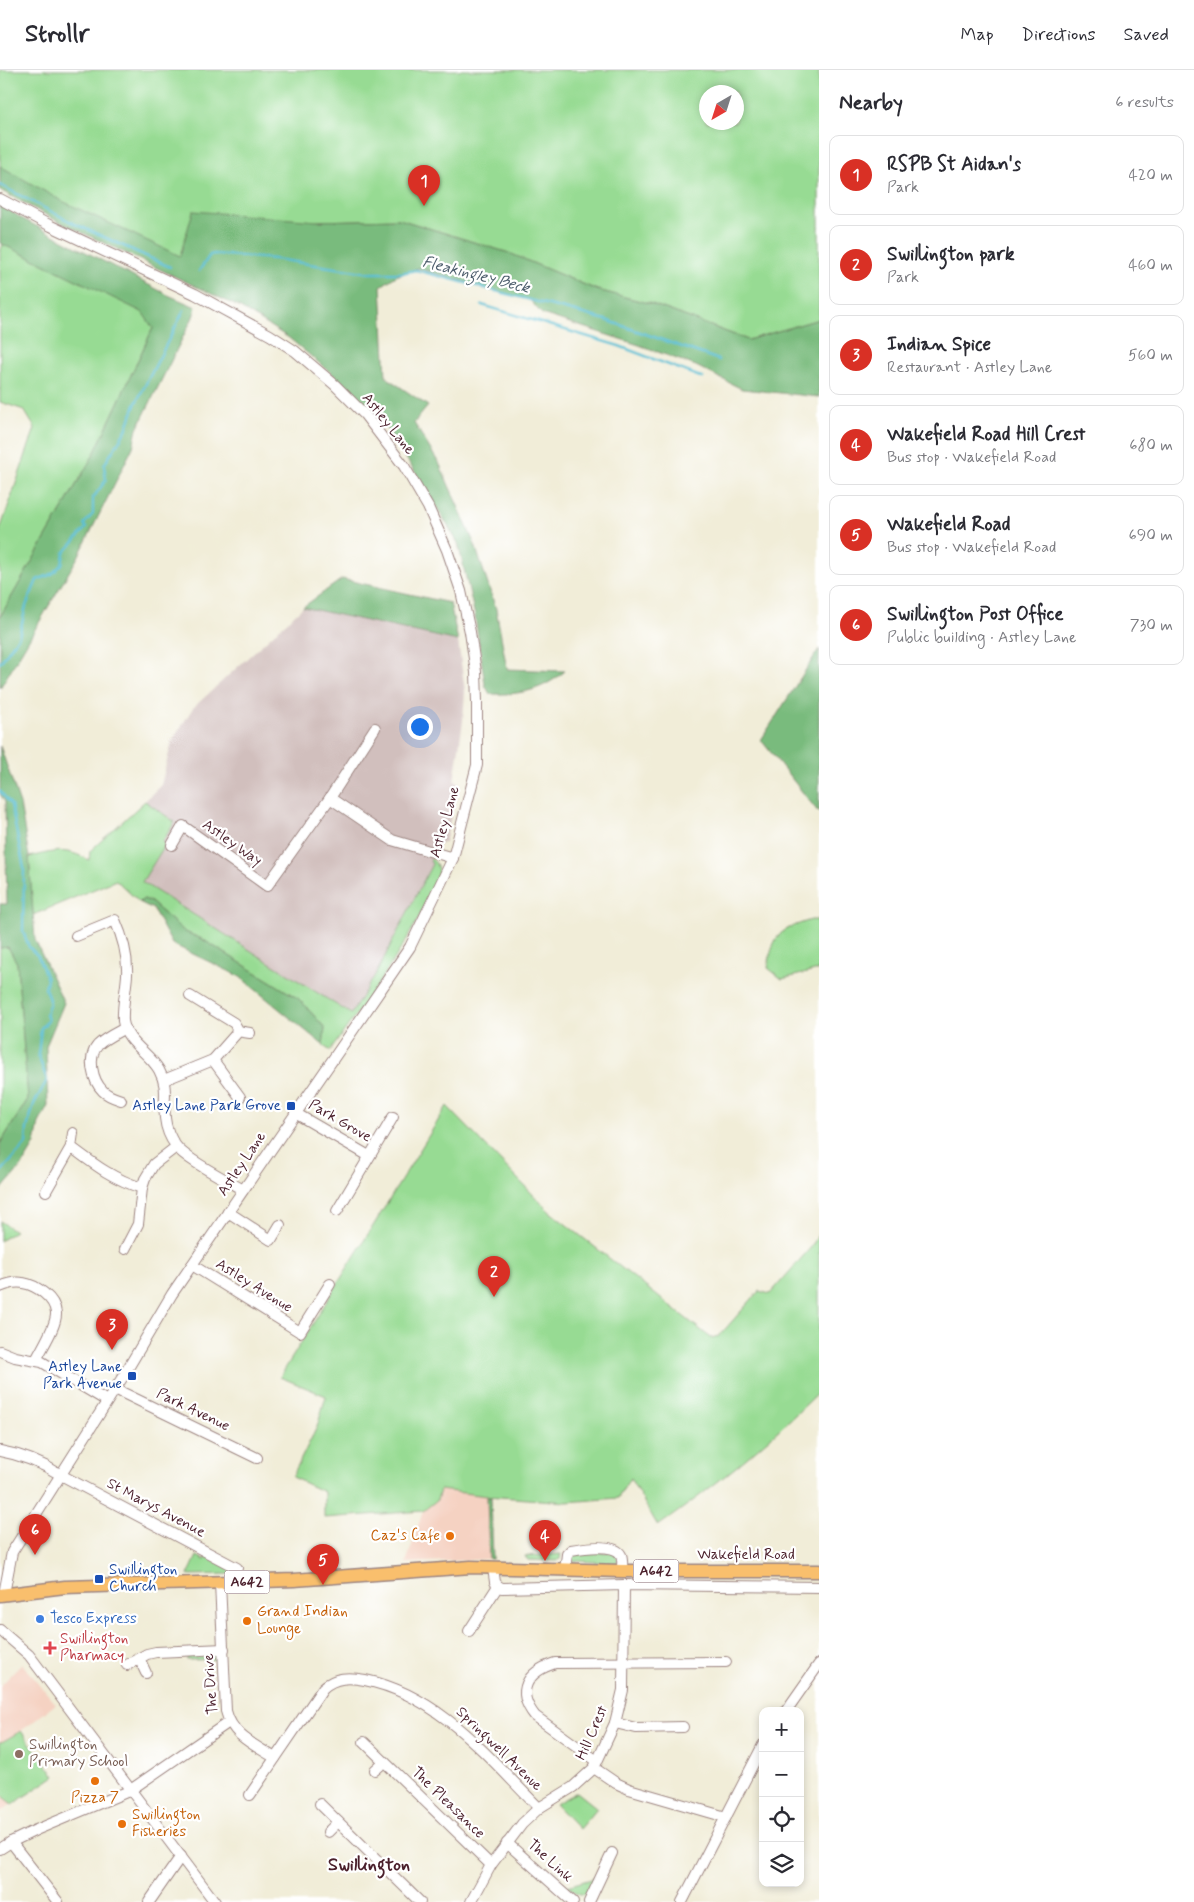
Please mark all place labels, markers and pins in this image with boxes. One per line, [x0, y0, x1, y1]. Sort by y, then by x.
pin: 1 [408, 165, 440, 206]
place label: Astley Lane Park Grove [132, 1096, 281, 1116]
marker: Astley Lane Park Grove [285, 1100, 297, 1112]
pin: 2 [478, 1256, 510, 1297]
pin: 3 [96, 1309, 128, 1350]
place label: Astley Lane Park Avenue [43, 1357, 122, 1394]
marker: Astley Lane Park Avenue [126, 1370, 138, 1382]
pin: 6 [19, 1514, 51, 1555]
pin: 4 [529, 1520, 561, 1561]
place label: Caz's Cafe [371, 1526, 440, 1546]
marker: Caz's Cafe [444, 1530, 456, 1542]
pin: 5 [307, 1544, 339, 1585]
place label: Swillington Church [109, 1560, 177, 1597]
marker: Swillington Church [93, 1573, 105, 1585]
place label: Grand Indian Lounge [257, 1602, 348, 1640]
place label: Tesco Express [50, 1609, 137, 1629]
marker: Tesco Express [34, 1613, 46, 1625]
marker: Grand Indian Lounge [241, 1615, 253, 1627]
place label: Swillington Pharmacy [60, 1629, 128, 1666]
marker: Swillington Pharmacy [44, 1642, 56, 1654]
place label: Swillington Primary School [29, 1735, 128, 1772]
marker: Swillington Primary School [13, 1748, 25, 1760]
marker: Pizza 7 [89, 1775, 101, 1787]
place label: Pizza 7 [71, 1788, 119, 1808]
place label: Swillington Fisheries [132, 1805, 200, 1842]
marker: Swillington Fisheries [116, 1818, 128, 1830]

